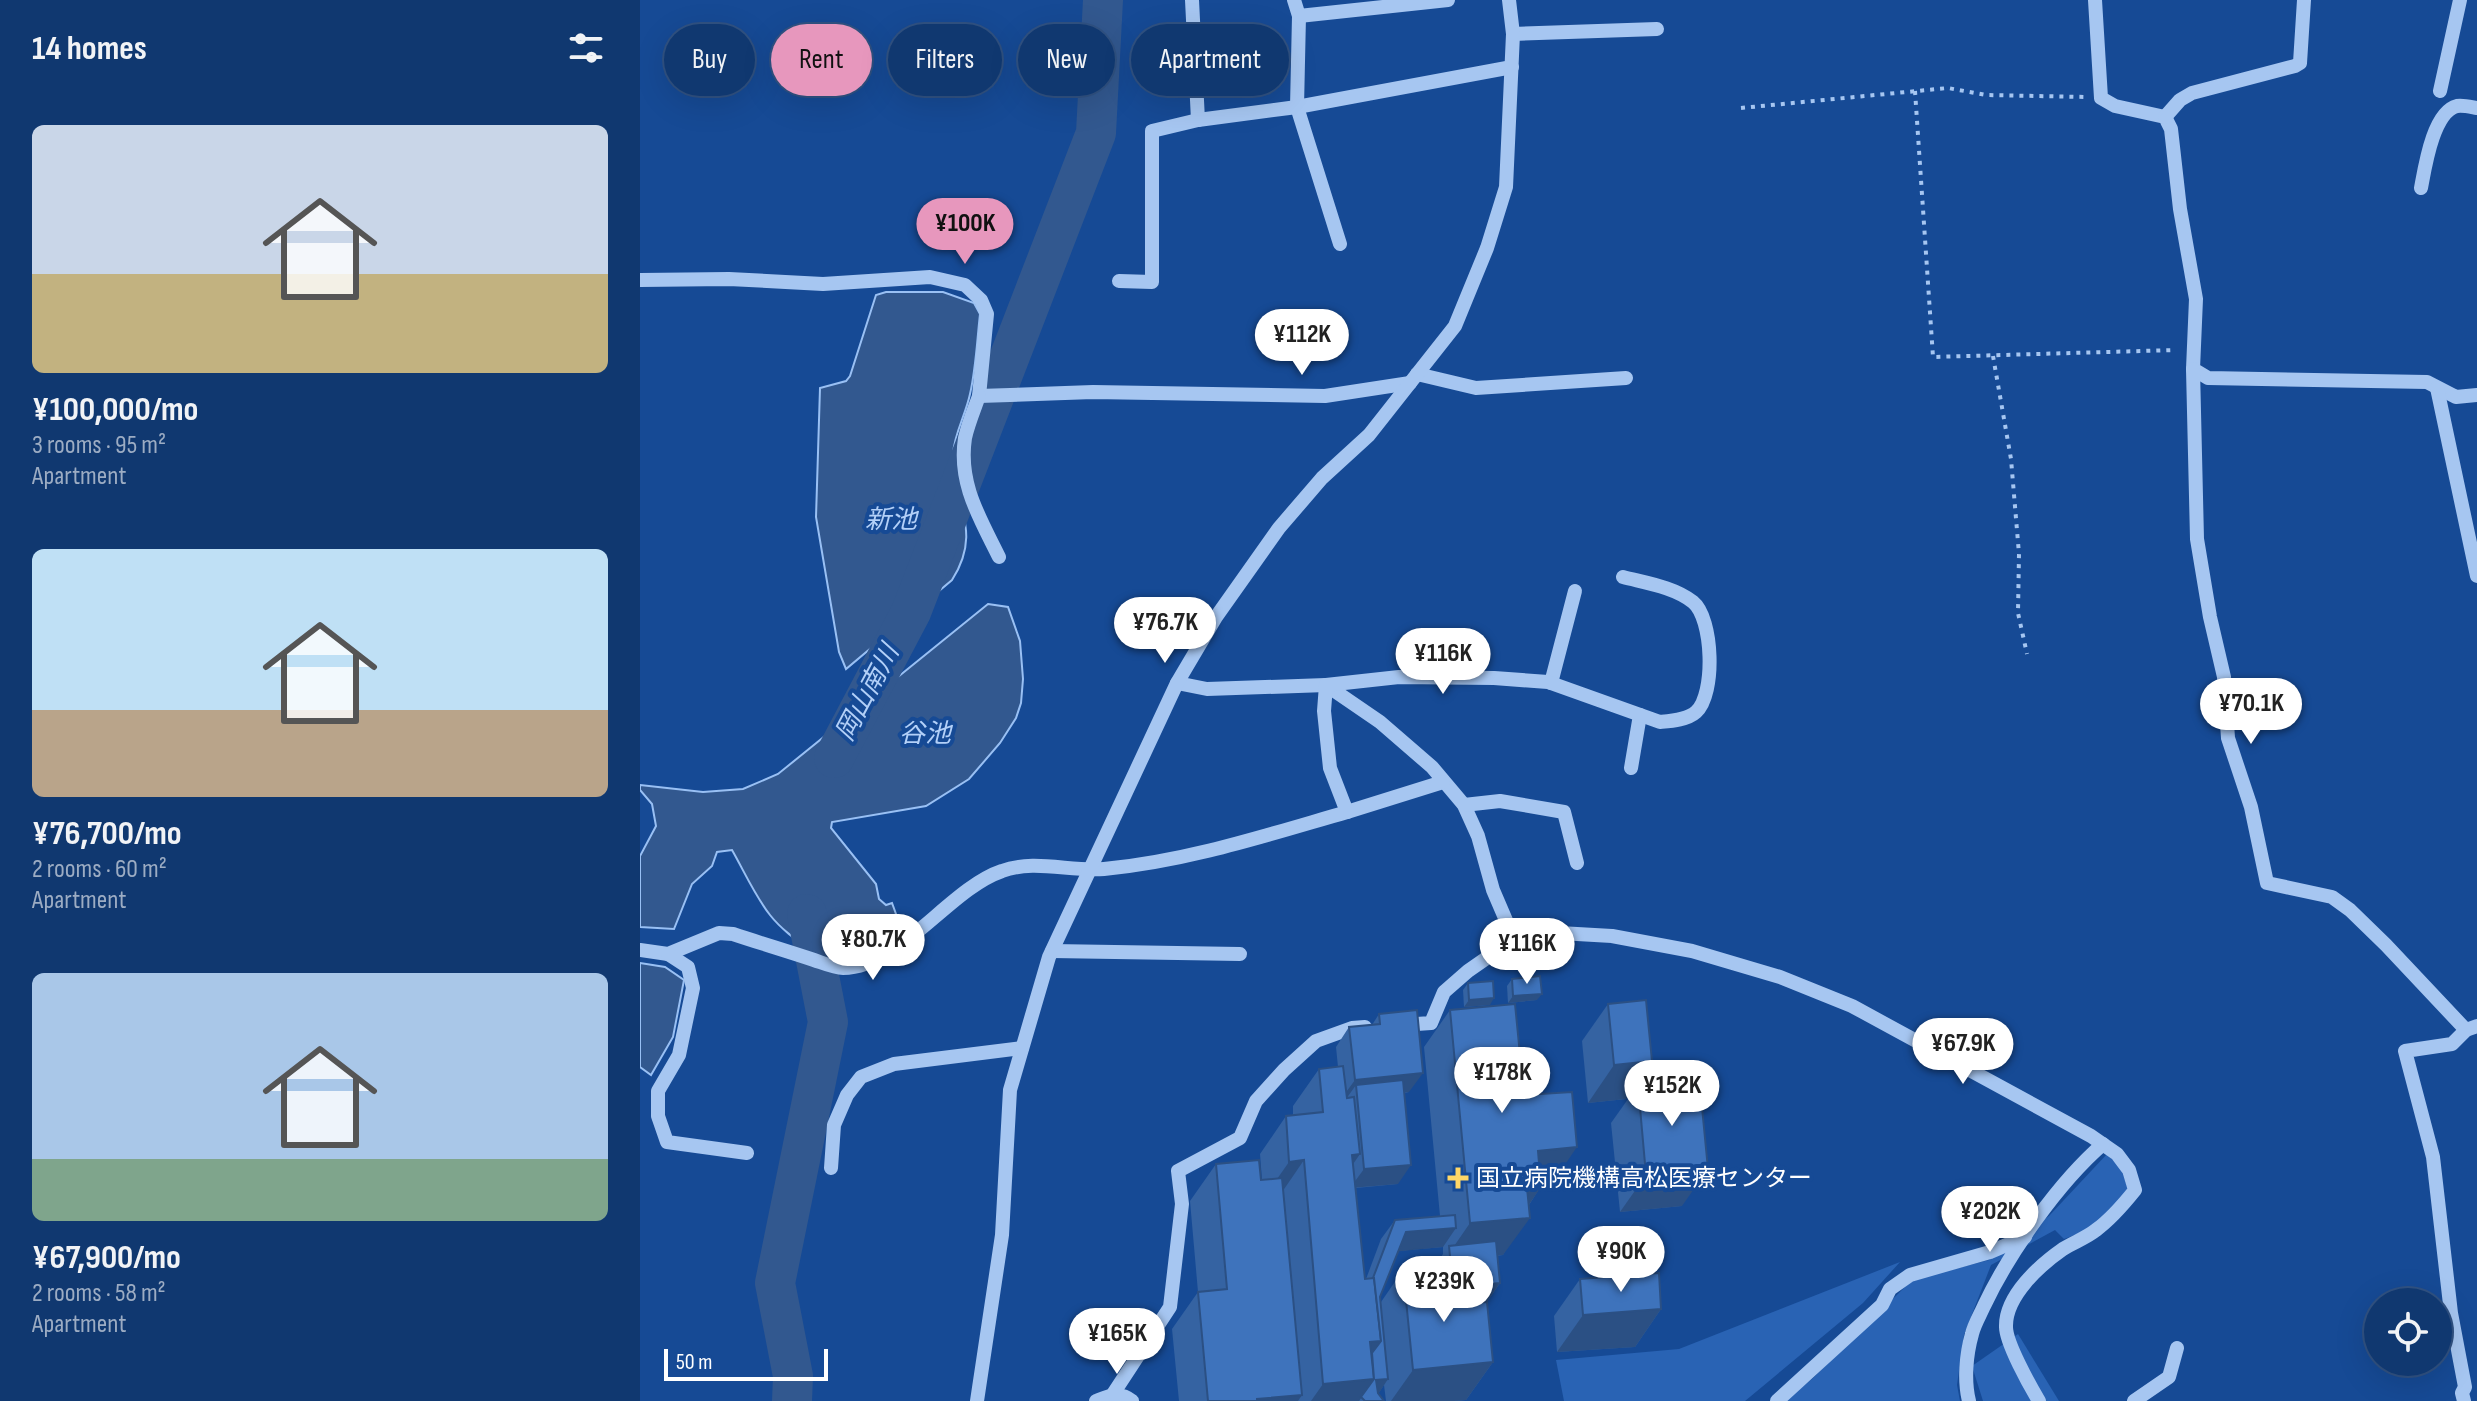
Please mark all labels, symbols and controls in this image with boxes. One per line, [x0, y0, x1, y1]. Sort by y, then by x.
chip: Buy [664, 24, 755, 96]
chip: Rent [771, 24, 872, 96]
chip: Filters [888, 24, 1002, 96]
chip: New [1018, 24, 1115, 96]
chip: Apartment [1131, 24, 1289, 96]
icon: filters [564, 26, 608, 70]
text: 14 homes [32, 28, 147, 69]
icon: home [248, 177, 392, 321]
pin: ¥100K [909, 198, 1021, 266]
text: ¥100K [934, 208, 996, 239]
pin: ¥112K [1246, 309, 1358, 377]
text: ¥112K [1273, 319, 1331, 350]
text: ¥100,000/mo [32, 389, 198, 430]
text: 3 rooms · 95 m² [32, 430, 166, 461]
text: Apartment [32, 461, 126, 492]
water label: 新池 [865, 505, 920, 536]
pin: ¥76.7K [1100, 597, 1230, 665]
icon: home [248, 601, 392, 745]
text: ¥76.7K [1132, 607, 1198, 638]
pin: ¥116K [1387, 628, 1499, 696]
water label: 岡山南川 [830, 637, 908, 746]
text: ¥116K [1414, 638, 1472, 669]
pin: ¥70.1K [2186, 678, 2316, 746]
text: ¥70.1K [2218, 688, 2284, 719]
water label: 谷池 [899, 719, 954, 750]
text: ¥76,700/mo [32, 813, 182, 854]
text: 2 rooms · 60 m² [32, 854, 167, 885]
text: Apartment [32, 885, 126, 916]
pin: ¥80.7K [808, 914, 938, 982]
pin: ¥116K [1471, 918, 1583, 986]
text: ¥80.7K [840, 924, 906, 955]
text: ¥116K [1498, 928, 1556, 959]
pin: ¥67.9K [1898, 1018, 2028, 1086]
icon: home [248, 1025, 392, 1169]
text: ¥67.9K [1930, 1028, 1996, 1059]
pin: ¥178K [1446, 1047, 1558, 1115]
text: ¥178K [1472, 1057, 1532, 1088]
pin: ¥152K [1616, 1060, 1728, 1128]
text: ¥152K [1642, 1070, 1702, 1101]
place label: 国立病院機構高松医療センター [1476, 1164, 1812, 1193]
marker: 国立病院機構高松医療センター [1447, 1167, 1469, 1189]
pin: ¥202K [1934, 1186, 2046, 1254]
text: ¥202K [1959, 1196, 2021, 1227]
pin: ¥90K [1574, 1226, 1668, 1294]
text: ¥90K [1596, 1236, 1646, 1267]
text: ¥67,900/mo [32, 1237, 181, 1278]
pin: ¥239K [1388, 1256, 1500, 1324]
text: ¥239K [1413, 1266, 1475, 1297]
text: 2 rooms · 58 m² [32, 1278, 166, 1309]
map controls [2364, 1288, 2452, 1376]
button: locate [2364, 1288, 2452, 1376]
pin: ¥165K [1061, 1308, 1173, 1376]
text: Apartment [32, 1309, 126, 1340]
text: ¥165K [1087, 1318, 1147, 1349]
scale bar [664, 1345, 828, 1381]
text: 50 m [676, 1349, 712, 1376]

